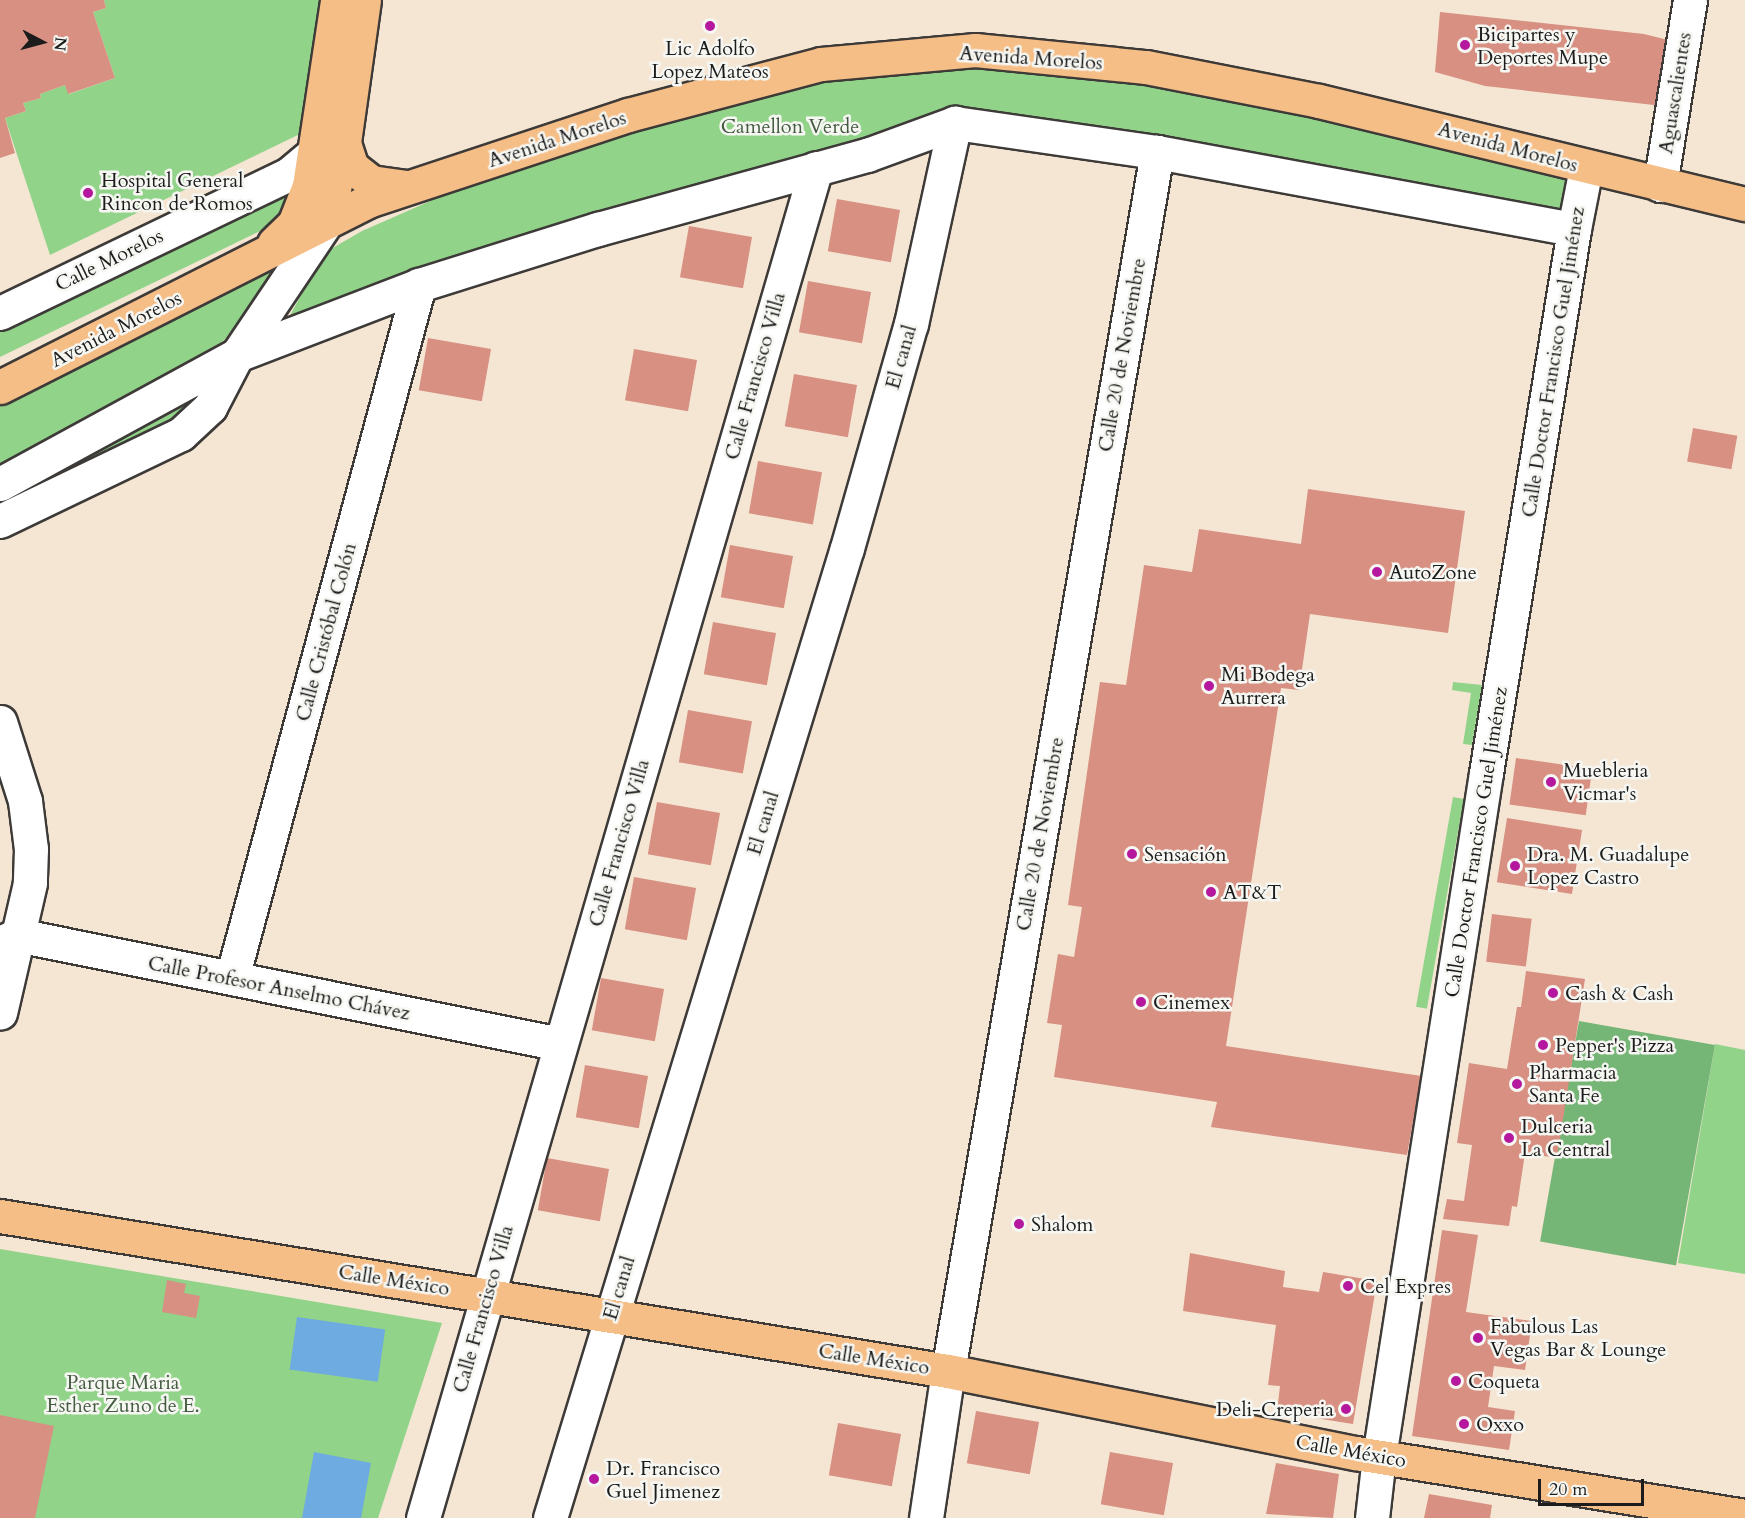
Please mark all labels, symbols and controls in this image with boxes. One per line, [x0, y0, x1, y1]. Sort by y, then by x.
north arrow [12, 12, 72, 72]
marker: Lic Adolfo Lopez Mateos [703, 19, 717, 33]
place label: Bicipartes y Deportes Mupe [1477, 22, 1608, 69]
street label: Aguascalientes [1654, 30, 1696, 156]
text: N [48, 36, 72, 52]
place label: Lic Adolfo Lopez Mateos [651, 36, 769, 83]
marker: Bicipartes y Deportes Mupe [1458, 38, 1472, 52]
street label: Avenida Morelos [958, 41, 1104, 75]
street label: Avenida Morelos [485, 105, 629, 173]
park label: Camellon Verde [721, 114, 859, 138]
street label: Avenida Morelos [1435, 117, 1581, 177]
place label: Hospital General Rincon de Romos [101, 169, 253, 216]
marker: Hospital General Rincon de Romos [79, 184, 97, 202]
street label: Calle Doctor Francisco Guel Jiménez [1517, 205, 1589, 519]
street label: Calle Morelos [51, 224, 167, 296]
street label: Calle 20 de Noviembre [1093, 256, 1151, 454]
street label: Avenida Morelos [47, 286, 185, 372]
street label: Calle Francisco Villa [720, 289, 790, 463]
street label: El canal [880, 322, 922, 392]
street label: Calle Cristóbal Colón [291, 540, 361, 724]
place label: AutoZone [1389, 560, 1477, 584]
marker: AutoZone [1370, 565, 1384, 579]
place label: Mi Bodega Aurrera [1221, 662, 1315, 709]
marker: Mi Bodega Aurrera [1202, 679, 1216, 693]
street label: Calle Doctor Francisco Guel Jiménez [1440, 685, 1512, 999]
street label: Calle 20 de Noviembre [1011, 735, 1069, 933]
street label: Calle Francisco Villa [584, 756, 654, 930]
place label: Muebleria Vicmar's [1563, 759, 1648, 806]
marker: Muebleria Vicmar's [1544, 775, 1558, 789]
street label: El canal [742, 788, 784, 858]
place label: Sensación [1144, 842, 1227, 866]
place label: Dra. M. Guadalupe Lopez Castro [1527, 843, 1689, 890]
marker: Sensación [1125, 847, 1139, 861]
marker: Dra. M. Guadalupe Lopez Castro [1508, 859, 1522, 873]
place label: AT&T [1223, 880, 1281, 904]
marker: AT&T [1204, 885, 1218, 899]
street label: Calle Profesor Anselmo Chávez [146, 951, 412, 1025]
place label: Cash & Cash [1565, 981, 1674, 1005]
marker: Cash & Cash [1546, 986, 1560, 1000]
place label: Cinemex [1153, 990, 1230, 1014]
marker: Cinemex [1134, 995, 1148, 1009]
place label: Pepper's Pizza [1555, 1033, 1674, 1057]
marker: Pepper's Pizza [1536, 1038, 1550, 1052]
place label: Pharmacia Santa Fe [1529, 1060, 1617, 1107]
marker: Pharmacia Santa Fe [1510, 1077, 1524, 1091]
place label: Dulceria La Central [1521, 1114, 1610, 1161]
marker: Dulceria La Central [1502, 1131, 1516, 1145]
place label: Shalom [1031, 1212, 1093, 1236]
marker: Shalom [1012, 1217, 1026, 1231]
street label: Calle Francisco Villa [448, 1222, 518, 1396]
street label: El canal [598, 1253, 640, 1323]
street label: Calle México [337, 1259, 451, 1301]
place label: Cel Expres [1360, 1274, 1451, 1298]
marker: Cel Expres [1341, 1279, 1355, 1293]
place label: Fabulous Las Vegas Bar & Lounge [1490, 1314, 1666, 1361]
marker: Fabulous Las Vegas Bar & Lounge [1471, 1331, 1485, 1345]
street label: Calle México [817, 1338, 931, 1380]
place label: Coqueta [1468, 1369, 1540, 1393]
park label: Parque Maria Esther Zuno de E. [46, 1371, 200, 1418]
marker: Coqueta [1449, 1374, 1463, 1388]
place label: Deli-Creperia [1216, 1397, 1334, 1421]
marker: Deli-Creperia [1339, 1402, 1353, 1416]
place label: Oxxo [1476, 1412, 1524, 1436]
marker: Oxxo [1457, 1417, 1471, 1431]
street label: Calle México [1294, 1429, 1408, 1473]
place label: Dr. Francisco Guel Jimenez [606, 1456, 720, 1503]
scale bar [1541, 1467, 1648, 1505]
marker: Dr. Francisco Guel Jimenez [587, 1472, 601, 1486]
text: 20 m [1549, 1477, 1588, 1502]

